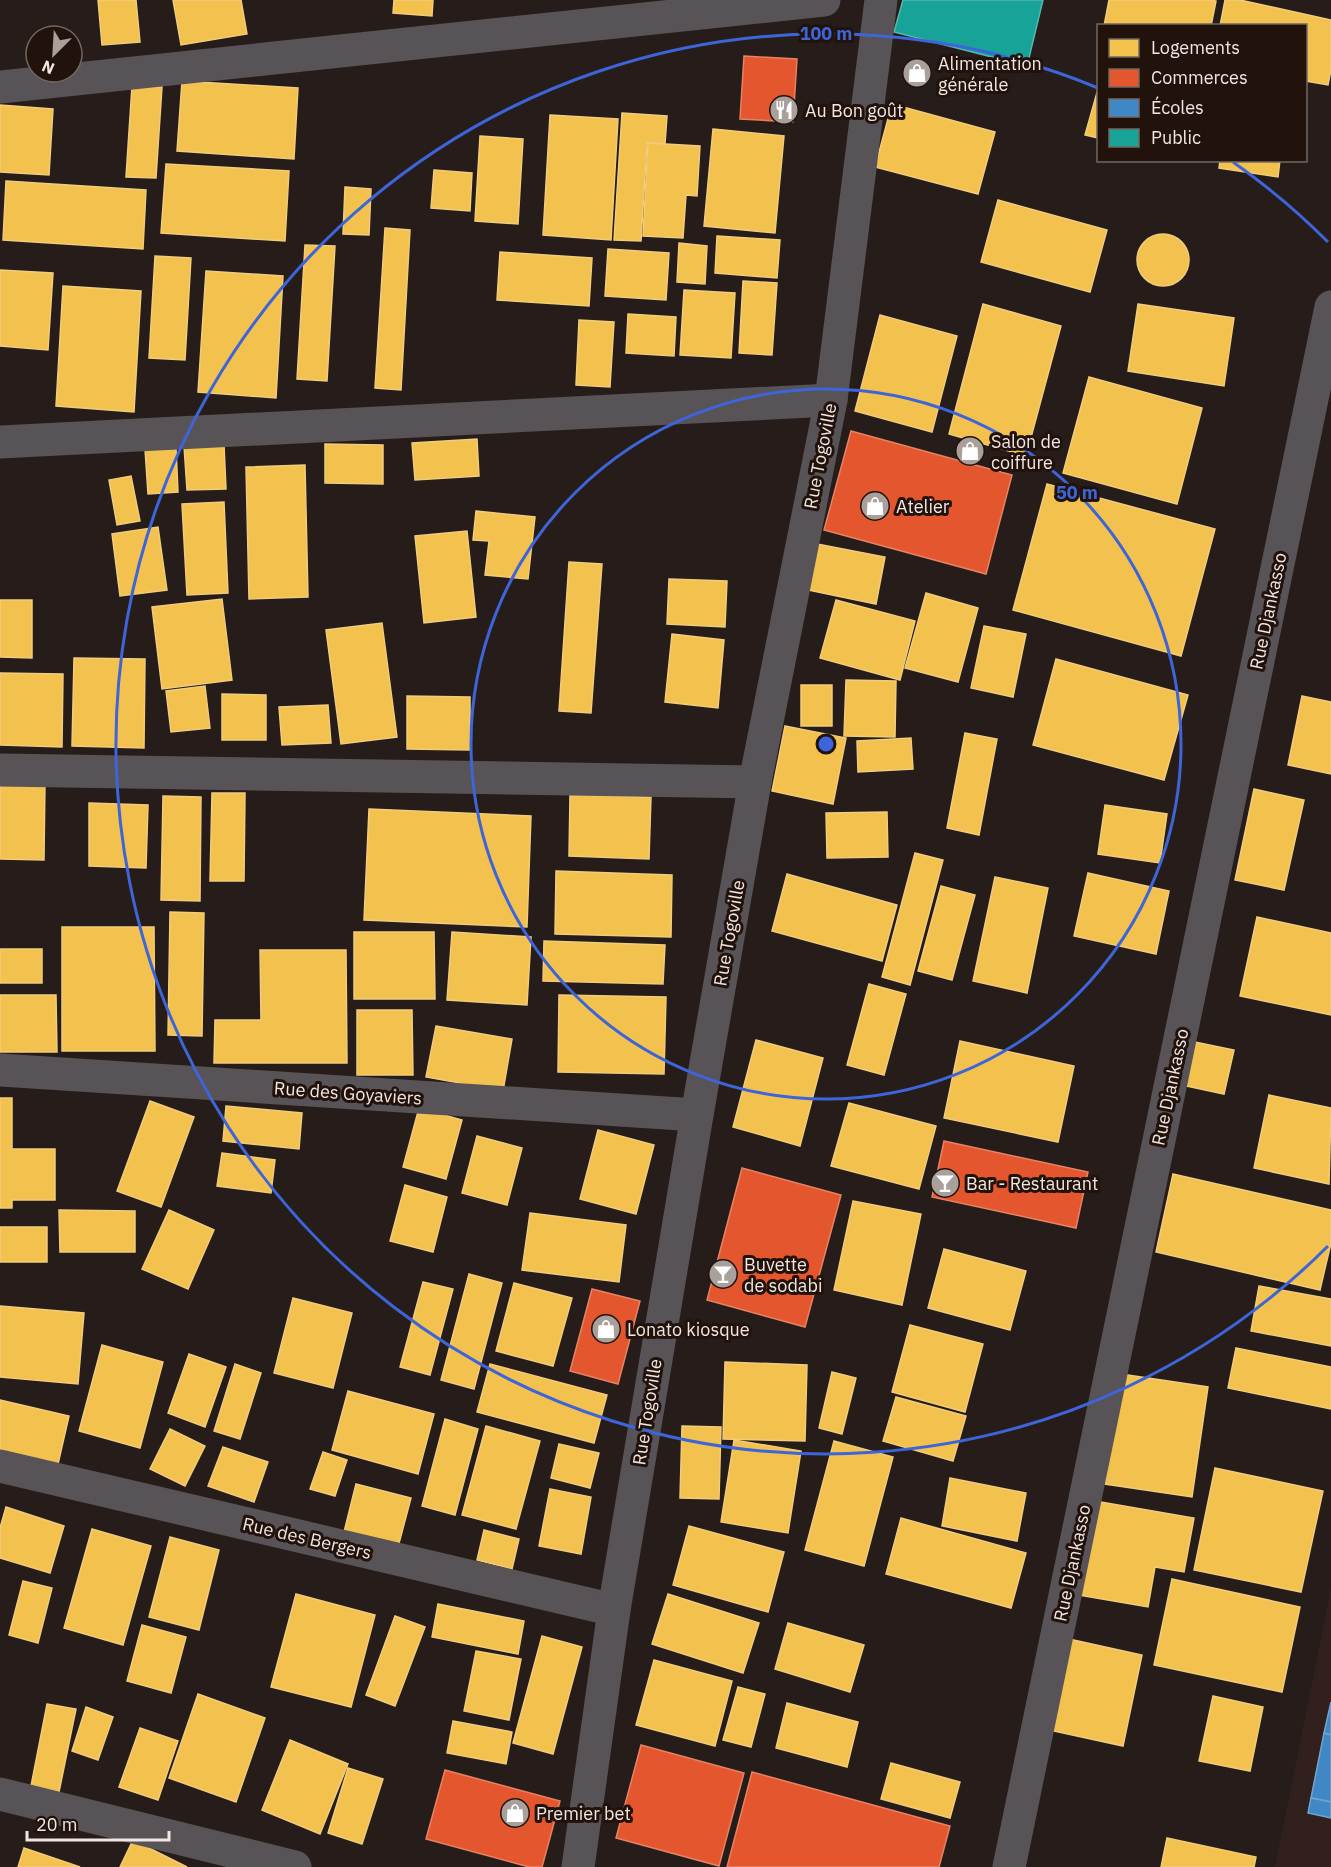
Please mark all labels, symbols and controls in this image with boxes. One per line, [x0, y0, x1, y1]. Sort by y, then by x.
text: 100 m [800, 22, 852, 45]
north arrow [24, 24, 84, 84]
legend [1097, 24, 1307, 162]
text: Logements [1151, 36, 1240, 59]
place label: Alimentation générale [938, 52, 1042, 96]
text: N [39, 56, 57, 79]
shop icon: Alimentation générale [901, 57, 933, 89]
text: Commerces [1151, 66, 1248, 89]
restaurant icon: Au Bon goût [768, 94, 800, 126]
text: Écoles [1151, 96, 1204, 119]
place label: Au Bon goût [805, 99, 903, 122]
text: Public [1151, 126, 1201, 149]
street label: Rue Togoville [798, 401, 842, 511]
place label: Salon de coiffure [991, 430, 1061, 474]
shop icon: Salon de coiffure [954, 435, 986, 467]
text: 50 m [1056, 481, 1098, 504]
shop icon: Atelier [859, 490, 891, 522]
place label: Atelier [896, 495, 950, 518]
street label: Rue Djankasso [1244, 551, 1292, 671]
centre of rings [816, 734, 836, 754]
street label: Rue Togoville [708, 878, 750, 988]
street label: Rue Djankasso [1146, 1027, 1194, 1147]
street label: Rue des Goyaviers [273, 1076, 423, 1110]
bar icon: Bar - Restaurant [929, 1167, 961, 1199]
place label: Bar - Restaurant [966, 1172, 1098, 1195]
place label: Buvette de sodabi [744, 1253, 822, 1297]
bar icon: Buvette de sodabi [707, 1258, 739, 1290]
shop icon: Lonato kiosque [590, 1313, 622, 1345]
place label: Lonato kiosque [627, 1318, 750, 1341]
street label: Rue Togoville [627, 1357, 667, 1467]
street label: Rue Djankasso [1048, 1503, 1096, 1623]
street label: Rue des Bergers [240, 1512, 374, 1564]
shop icon: Premier bet [499, 1797, 531, 1829]
place label: Premier bet [536, 1802, 631, 1825]
scale bar [27, 1804, 170, 1842]
text: 20 m [36, 1813, 78, 1836]

